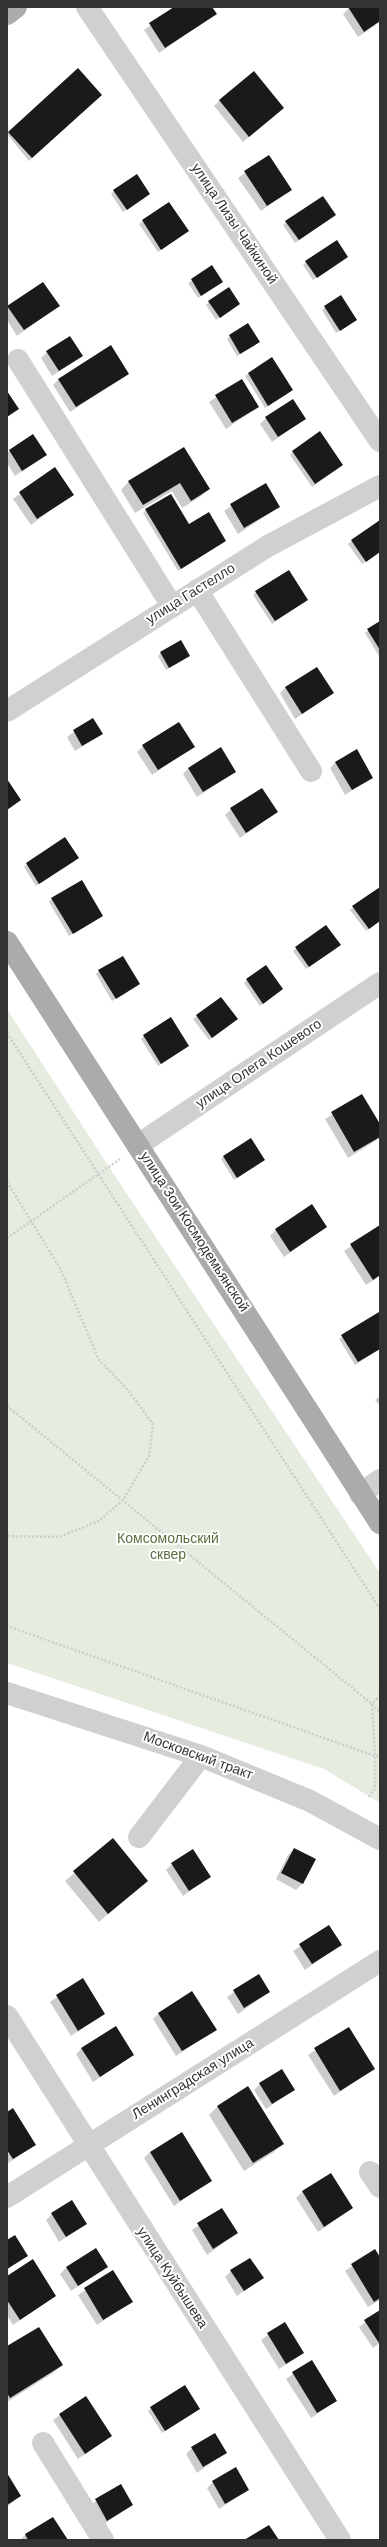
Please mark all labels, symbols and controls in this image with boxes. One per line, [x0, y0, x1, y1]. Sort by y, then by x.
street label: улица Лизы Чайкиной [187, 160, 281, 288]
street label: улица Гастелло [143, 560, 239, 628]
street label: улица Олега Кошевого [193, 1016, 325, 1112]
street label: улица Зои Космодемьянской [136, 1149, 252, 1315]
park label: Комсомольский сквер [117, 1531, 219, 1564]
street label: Московский тракт [141, 1728, 255, 1784]
street label: Ленинградская улица [129, 2035, 257, 2123]
street label: улица Куйбышева [133, 2224, 211, 2332]

